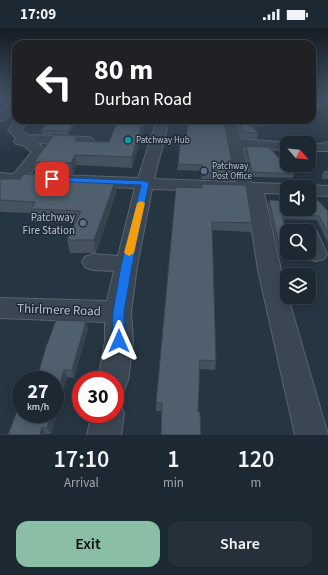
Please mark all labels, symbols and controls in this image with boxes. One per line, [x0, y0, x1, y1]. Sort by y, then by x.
text: 17:09 [20, 4, 56, 25]
text: 80 m [94, 50, 153, 90]
icon: left [28, 56, 80, 108]
text: Durban Road [94, 87, 192, 112]
place label: Patchway Hub [136, 134, 190, 147]
marker: Patchway Hub [123, 135, 133, 145]
north arrow [280, 136, 316, 172]
map controls [280, 136, 316, 304]
place label: Patchway Post Office [212, 160, 252, 183]
pin [35, 162, 69, 196]
marker: Patchway Post Office [199, 166, 209, 176]
icon: arrive [41, 168, 63, 190]
button: sound [280, 180, 316, 216]
place label: Patchway Fire Station [23, 210, 75, 238]
marker: Patchway Fire Station [78, 218, 88, 228]
button: search [280, 224, 316, 260]
button: layers [280, 268, 316, 304]
street label: Thirlmere Road [17, 300, 101, 320]
position arrow [98, 320, 140, 362]
speed limit sign: 30 [72, 371, 124, 423]
text: 27 [27, 378, 49, 406]
text: km/h [27, 400, 49, 414]
text: 17:10 [54, 442, 109, 477]
text: 1 [167, 442, 180, 477]
text: 120 [238, 442, 274, 477]
text: Arrival [64, 474, 99, 492]
text: min [163, 474, 184, 492]
text: m [251, 474, 261, 492]
button: Exit [16, 521, 160, 567]
button: Share [168, 521, 312, 567]

